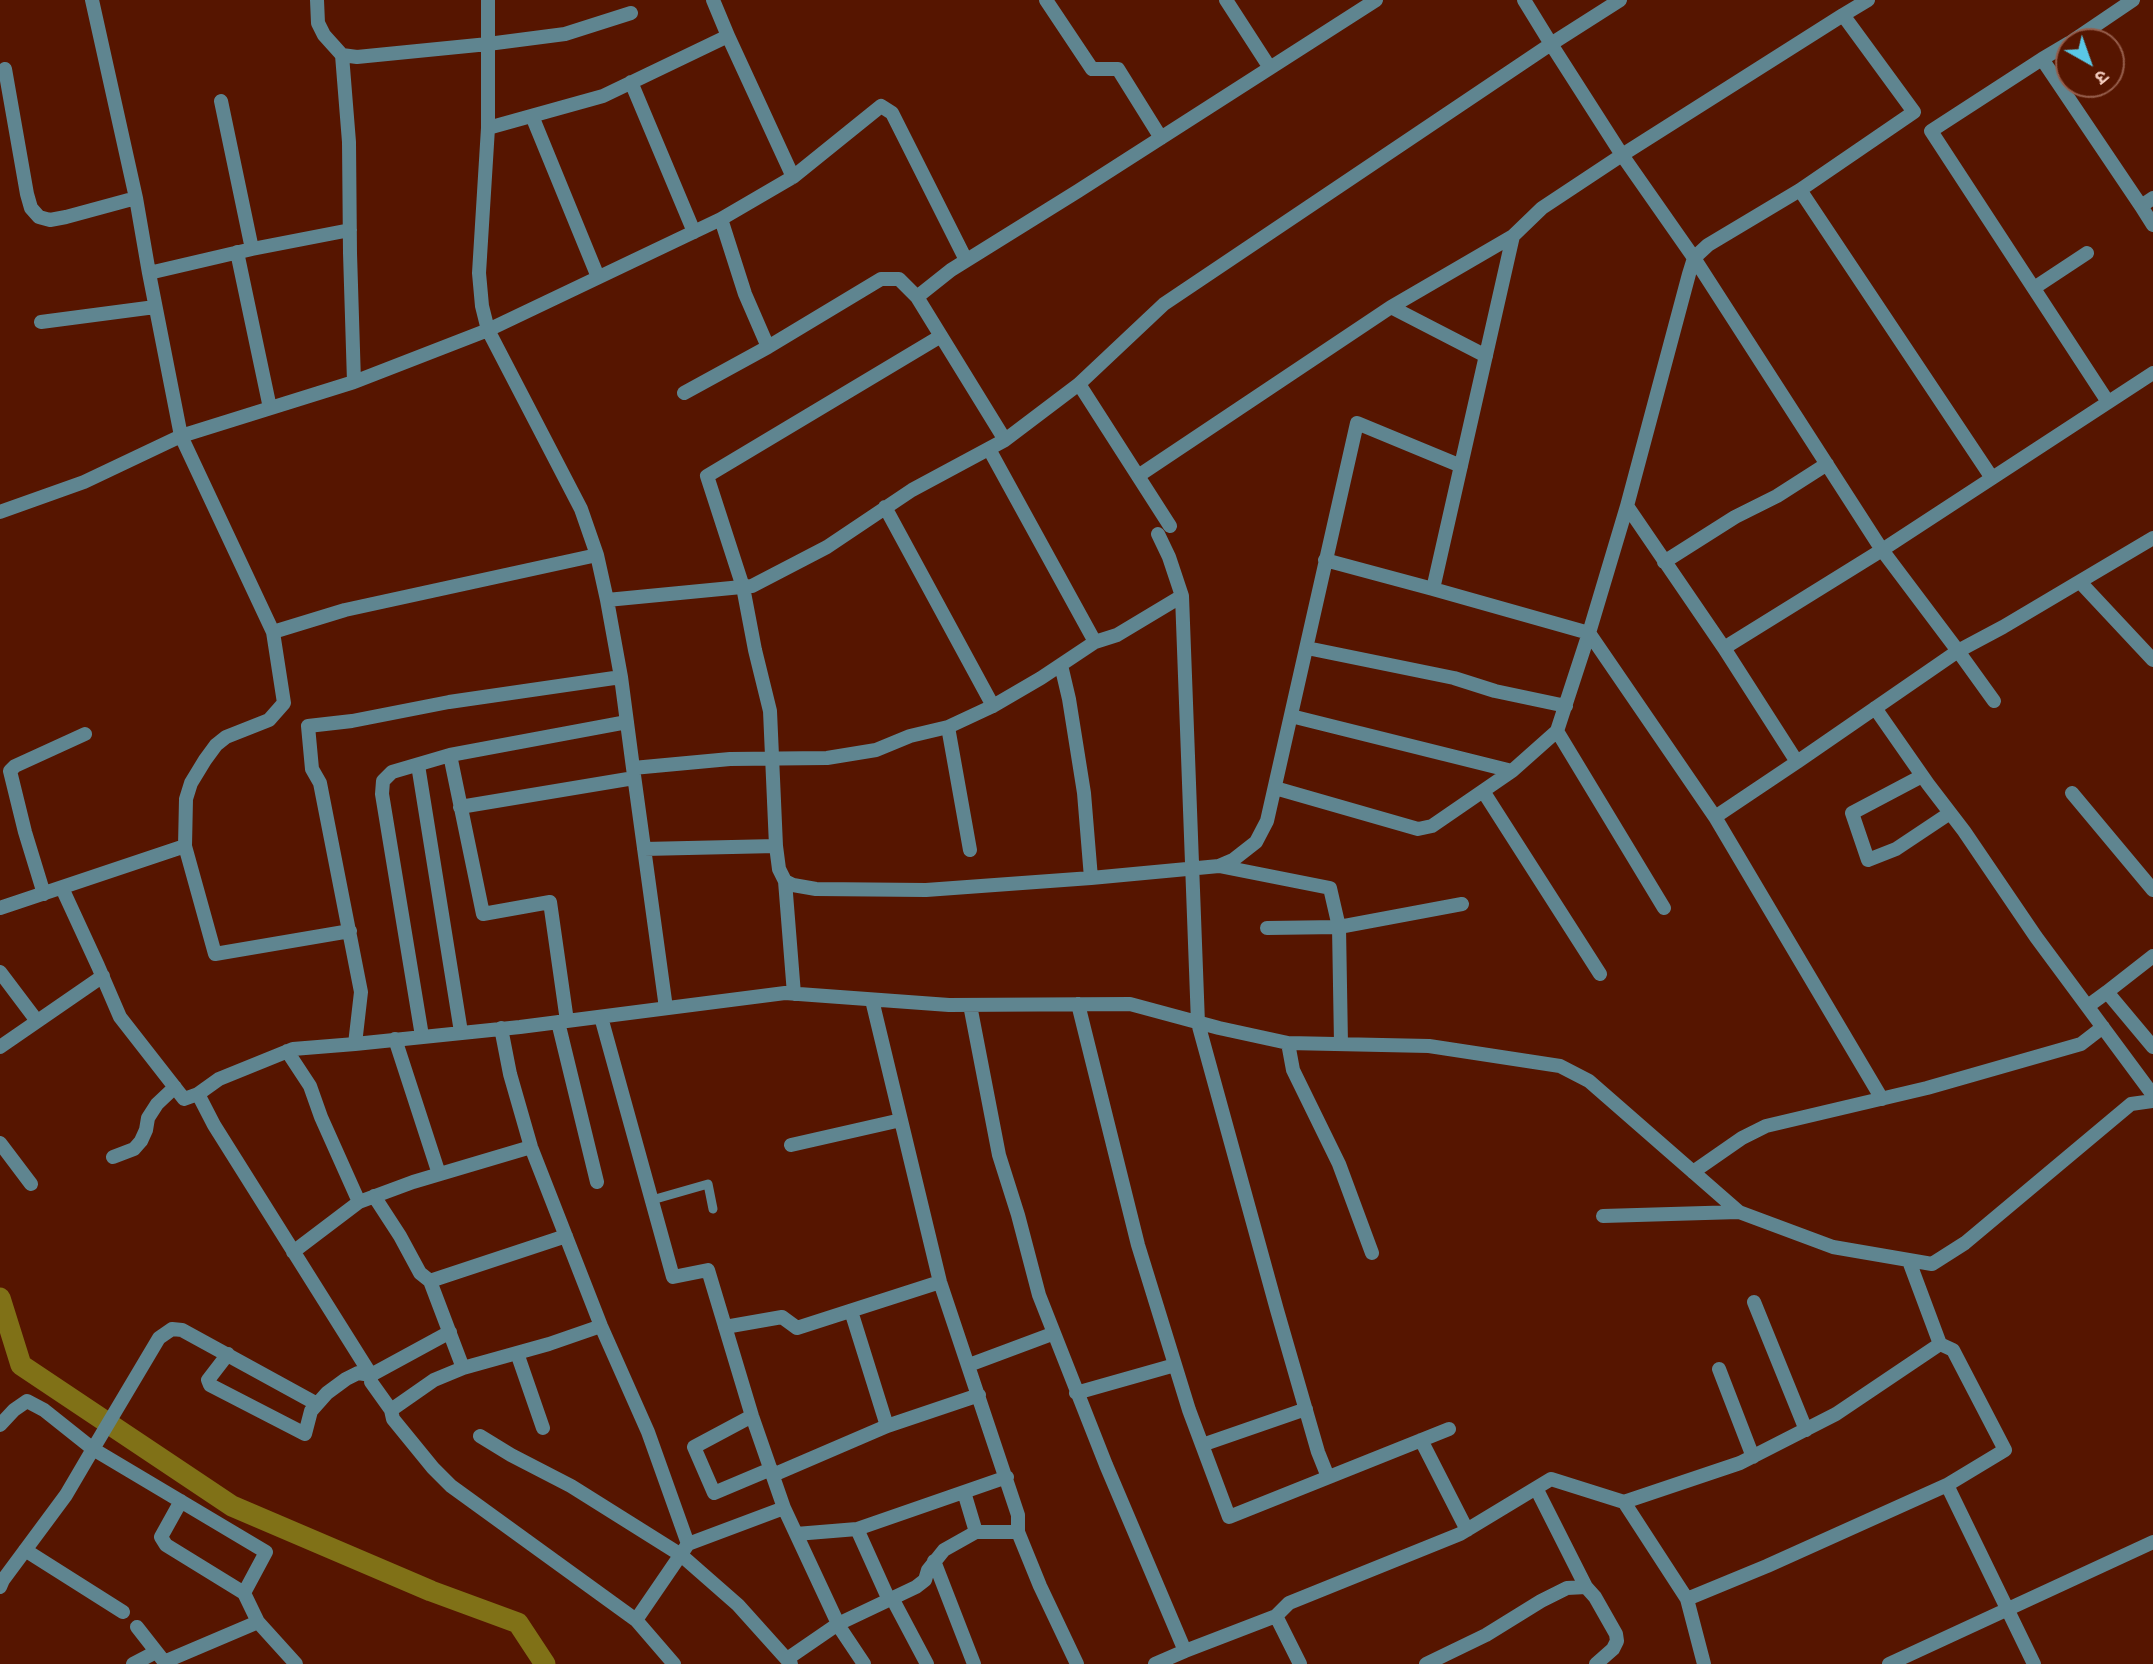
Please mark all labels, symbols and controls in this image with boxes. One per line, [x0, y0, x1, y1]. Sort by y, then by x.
north arrow [2055, 28, 2125, 98]
text: उ [2090, 64, 2115, 91]

